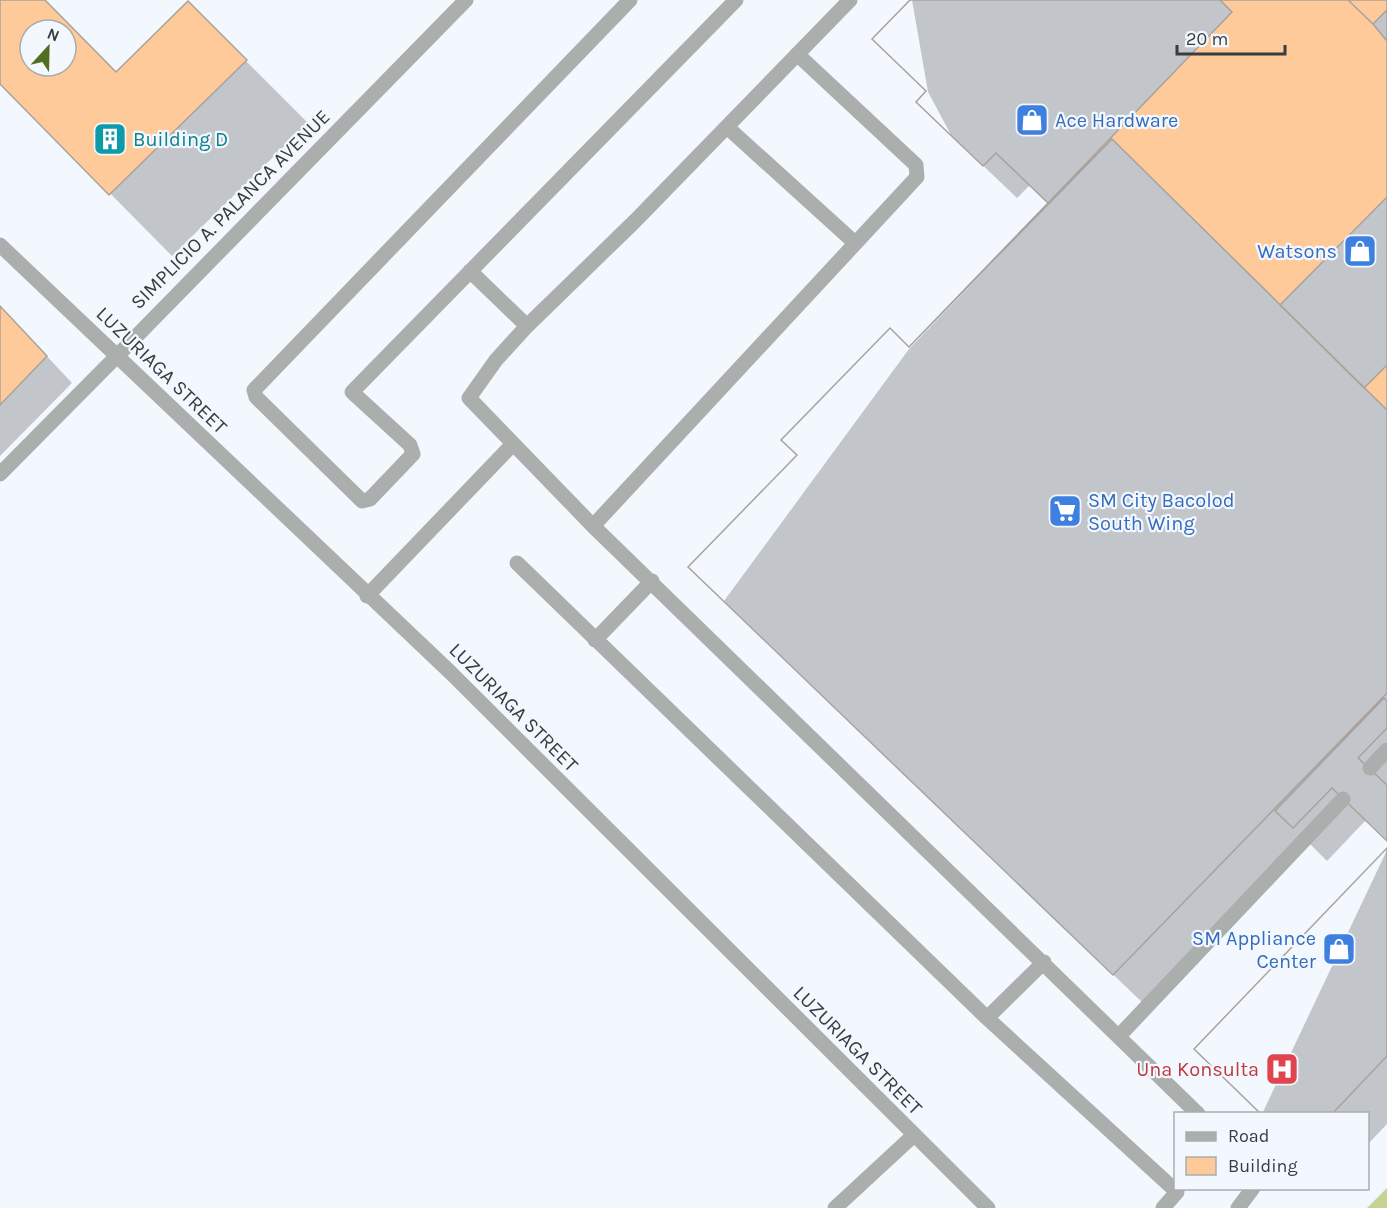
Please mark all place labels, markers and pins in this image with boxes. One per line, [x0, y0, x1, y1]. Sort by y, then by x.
shop icon: Ace Hardware [1014, 102, 1050, 138]
place label: Ace Hardware [1055, 109, 1178, 132]
building icon: Building D [92, 121, 128, 157]
place label: Building D [133, 128, 228, 151]
shop icon: Watsons [1342, 233, 1378, 269]
place label: Watsons [1257, 240, 1337, 263]
place label: SM City Bacolod South Wing [1088, 489, 1235, 535]
supermarket icon: SM City Bacolod South Wing [1047, 493, 1083, 529]
place label: SM Appliance Center [1192, 927, 1317, 973]
shop icon: SM Appliance Center [1321, 931, 1357, 967]
hospital icon: Una Konsulta [1264, 1051, 1300, 1087]
place label: Una Konsulta [1136, 1058, 1259, 1081]

